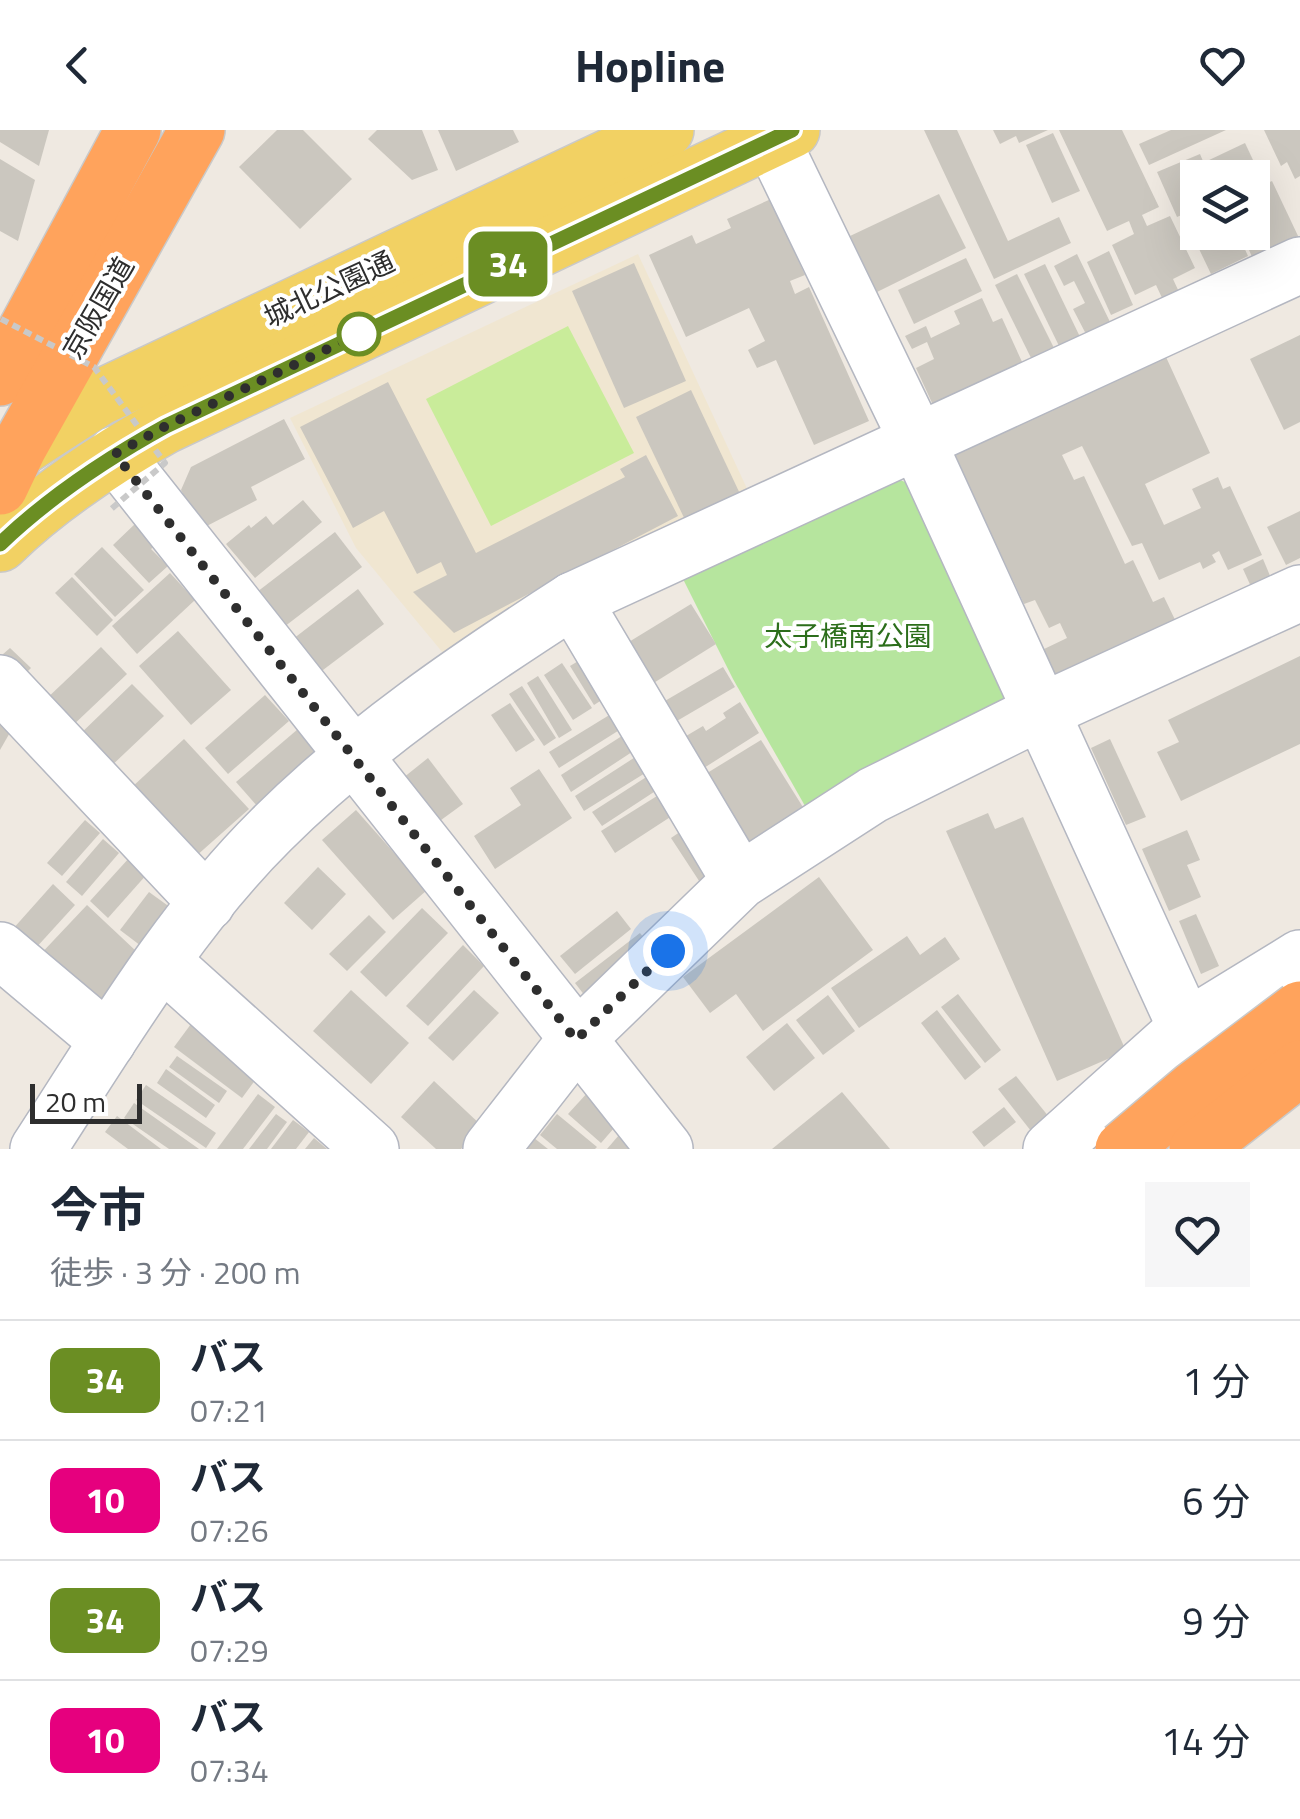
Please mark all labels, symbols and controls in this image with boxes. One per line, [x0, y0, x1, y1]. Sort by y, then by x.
text: Hopline [575, 31, 725, 99]
icon: back [50, 38, 105, 93]
icon: heart [1195, 38, 1250, 93]
map controls [1180, 160, 1270, 250]
button: layers [1180, 160, 1270, 250]
line badge: 34 [463, 232, 553, 296]
text: 34 [488, 237, 528, 291]
street label: 城北公園通 [256, 239, 401, 338]
street label: 京阪国道 [51, 248, 144, 367]
unlabelled marker [338, 313, 380, 355]
park label: 太子橋南公園 [764, 614, 932, 657]
your location [643, 926, 693, 976]
scale bar [30, 1079, 142, 1124]
text: 20 m [45, 1080, 106, 1123]
text: 今市 [50, 1173, 146, 1246]
button: heart [1145, 1182, 1250, 1287]
text: 徒歩 · 3 分 · 200 m [50, 1248, 301, 1296]
text: バス [190, 1328, 266, 1386]
text: 1 分 [1182, 1352, 1250, 1410]
text: 34 [85, 1353, 125, 1407]
text: 07:21 [190, 1386, 269, 1434]
text: バス [190, 1448, 266, 1506]
text: 6 分 [1182, 1472, 1250, 1530]
text: 10 [85, 1473, 125, 1527]
text: 07:26 [190, 1506, 269, 1554]
text: バス [190, 1568, 266, 1626]
text: 9 分 [1182, 1592, 1250, 1650]
text: 34 [85, 1593, 125, 1647]
text: 07:29 [190, 1626, 269, 1674]
text: バス [190, 1688, 266, 1746]
text: 14 分 [1161, 1712, 1250, 1770]
text: 10 [85, 1713, 125, 1767]
text: 07:34 [190, 1746, 269, 1794]

